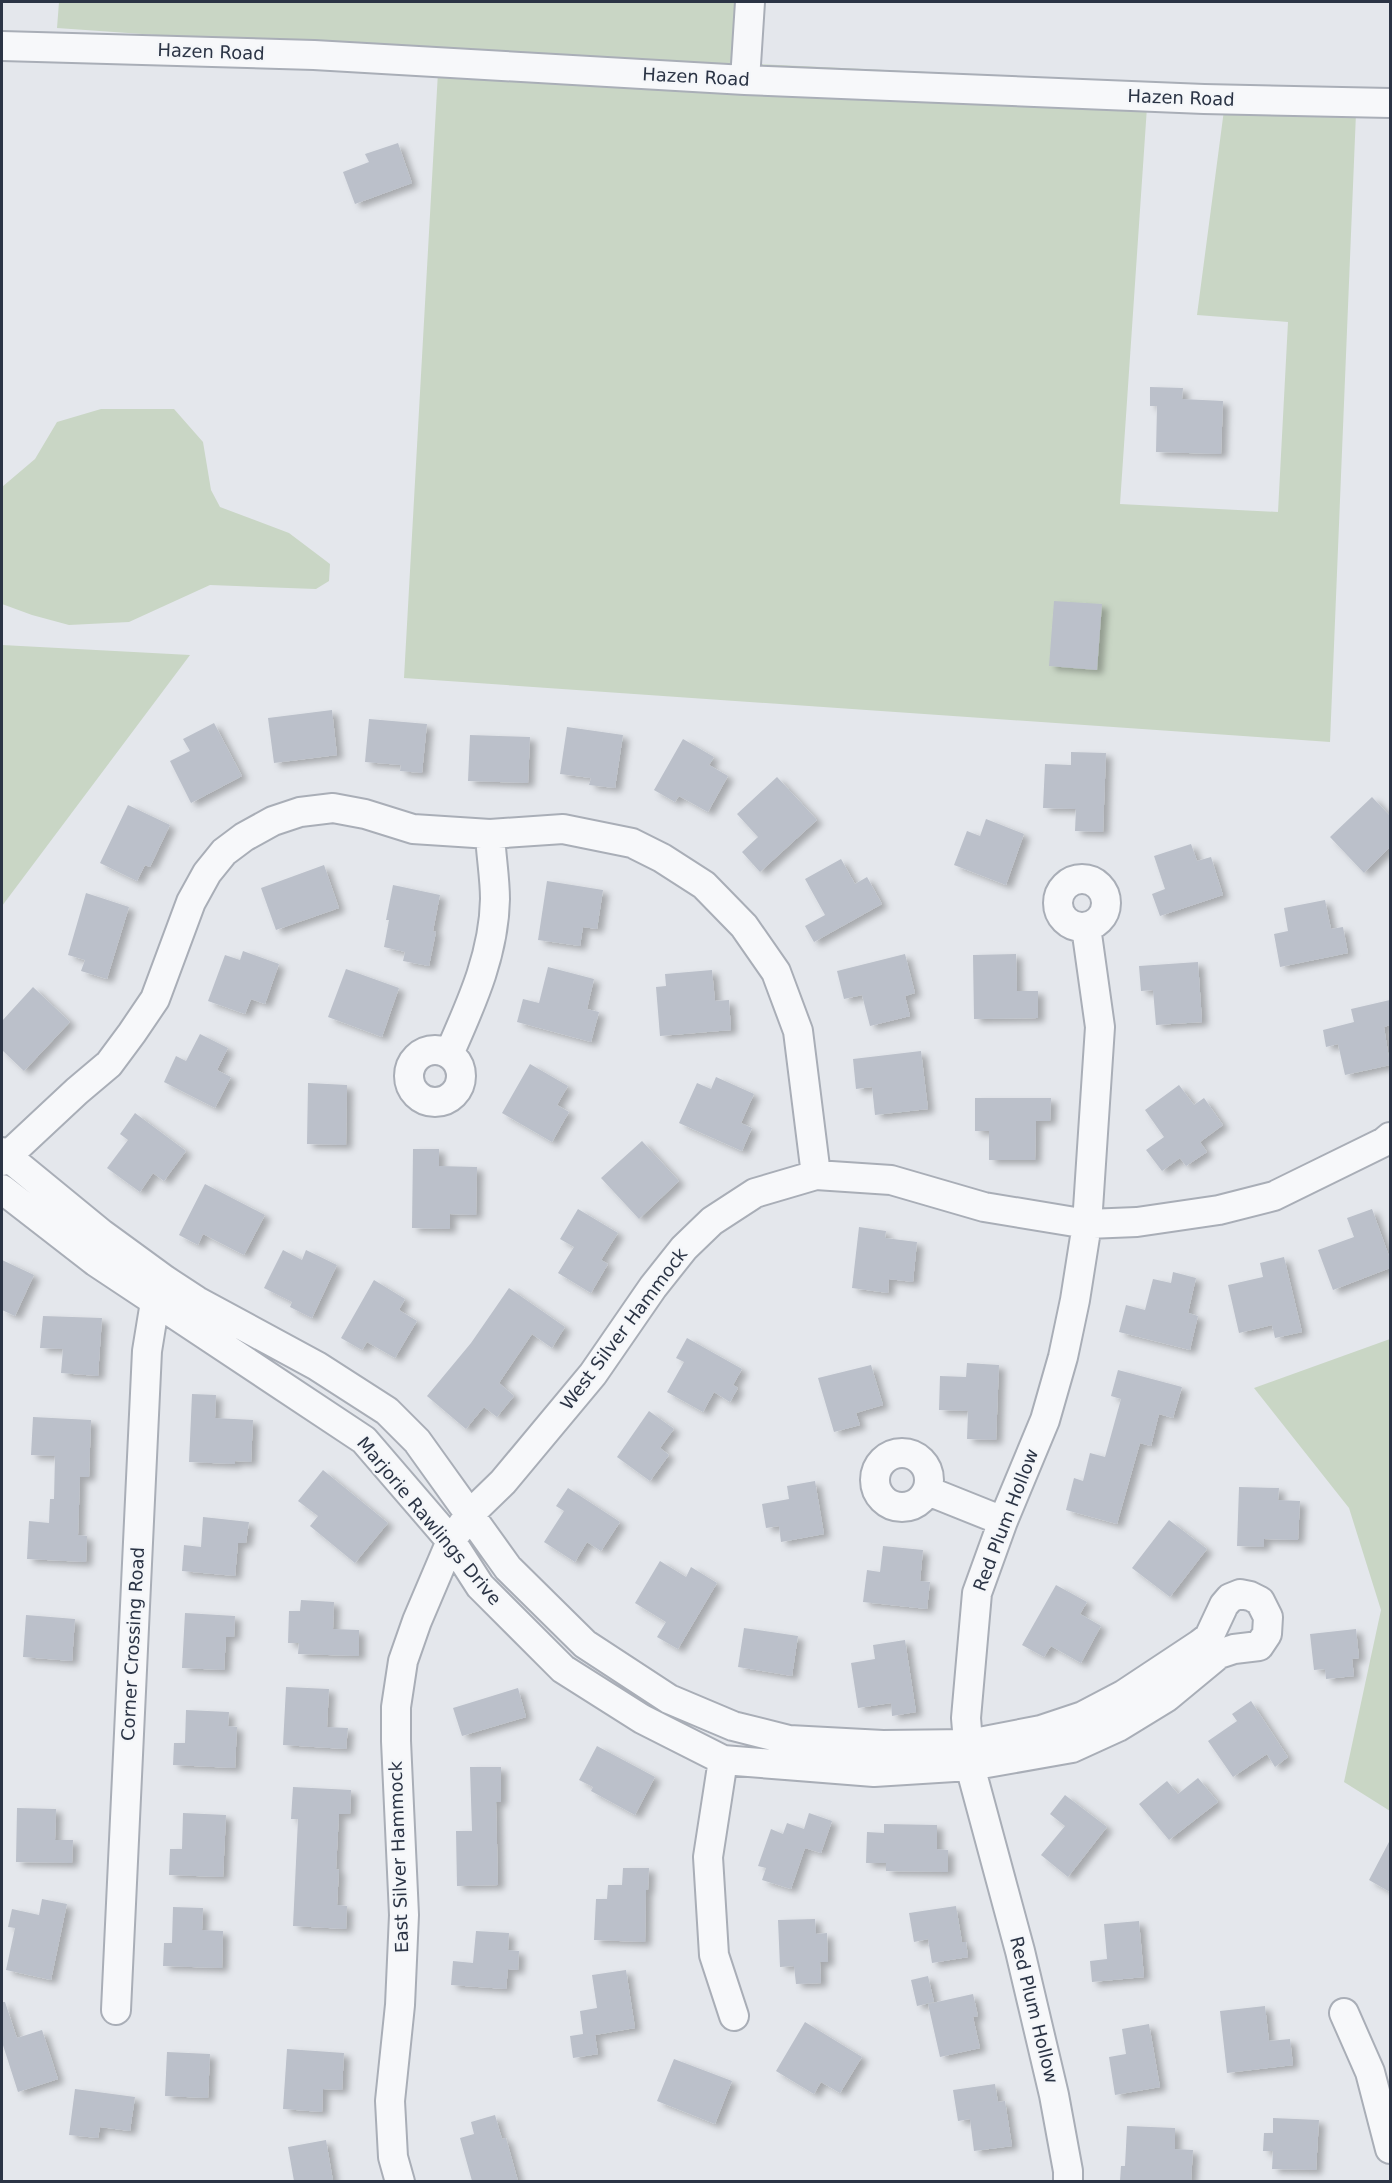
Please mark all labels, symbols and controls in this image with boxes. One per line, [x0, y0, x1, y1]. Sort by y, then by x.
street label: Hazen Road [157, 39, 265, 64]
street label: Hazen Road [642, 63, 750, 90]
street label: Hazen Road [1127, 85, 1235, 110]
street label: West Silver Hammock [556, 1243, 692, 1414]
street label: Marjorie Rawlings Drive [353, 1432, 506, 1609]
street label: Red Plum Hollow [969, 1446, 1042, 1594]
street label: Corner Crossing Road [117, 1546, 148, 1742]
street label: East Silver Hammock [385, 1760, 412, 1953]
street label: Red Plum Hollow [1006, 1934, 1063, 2086]

